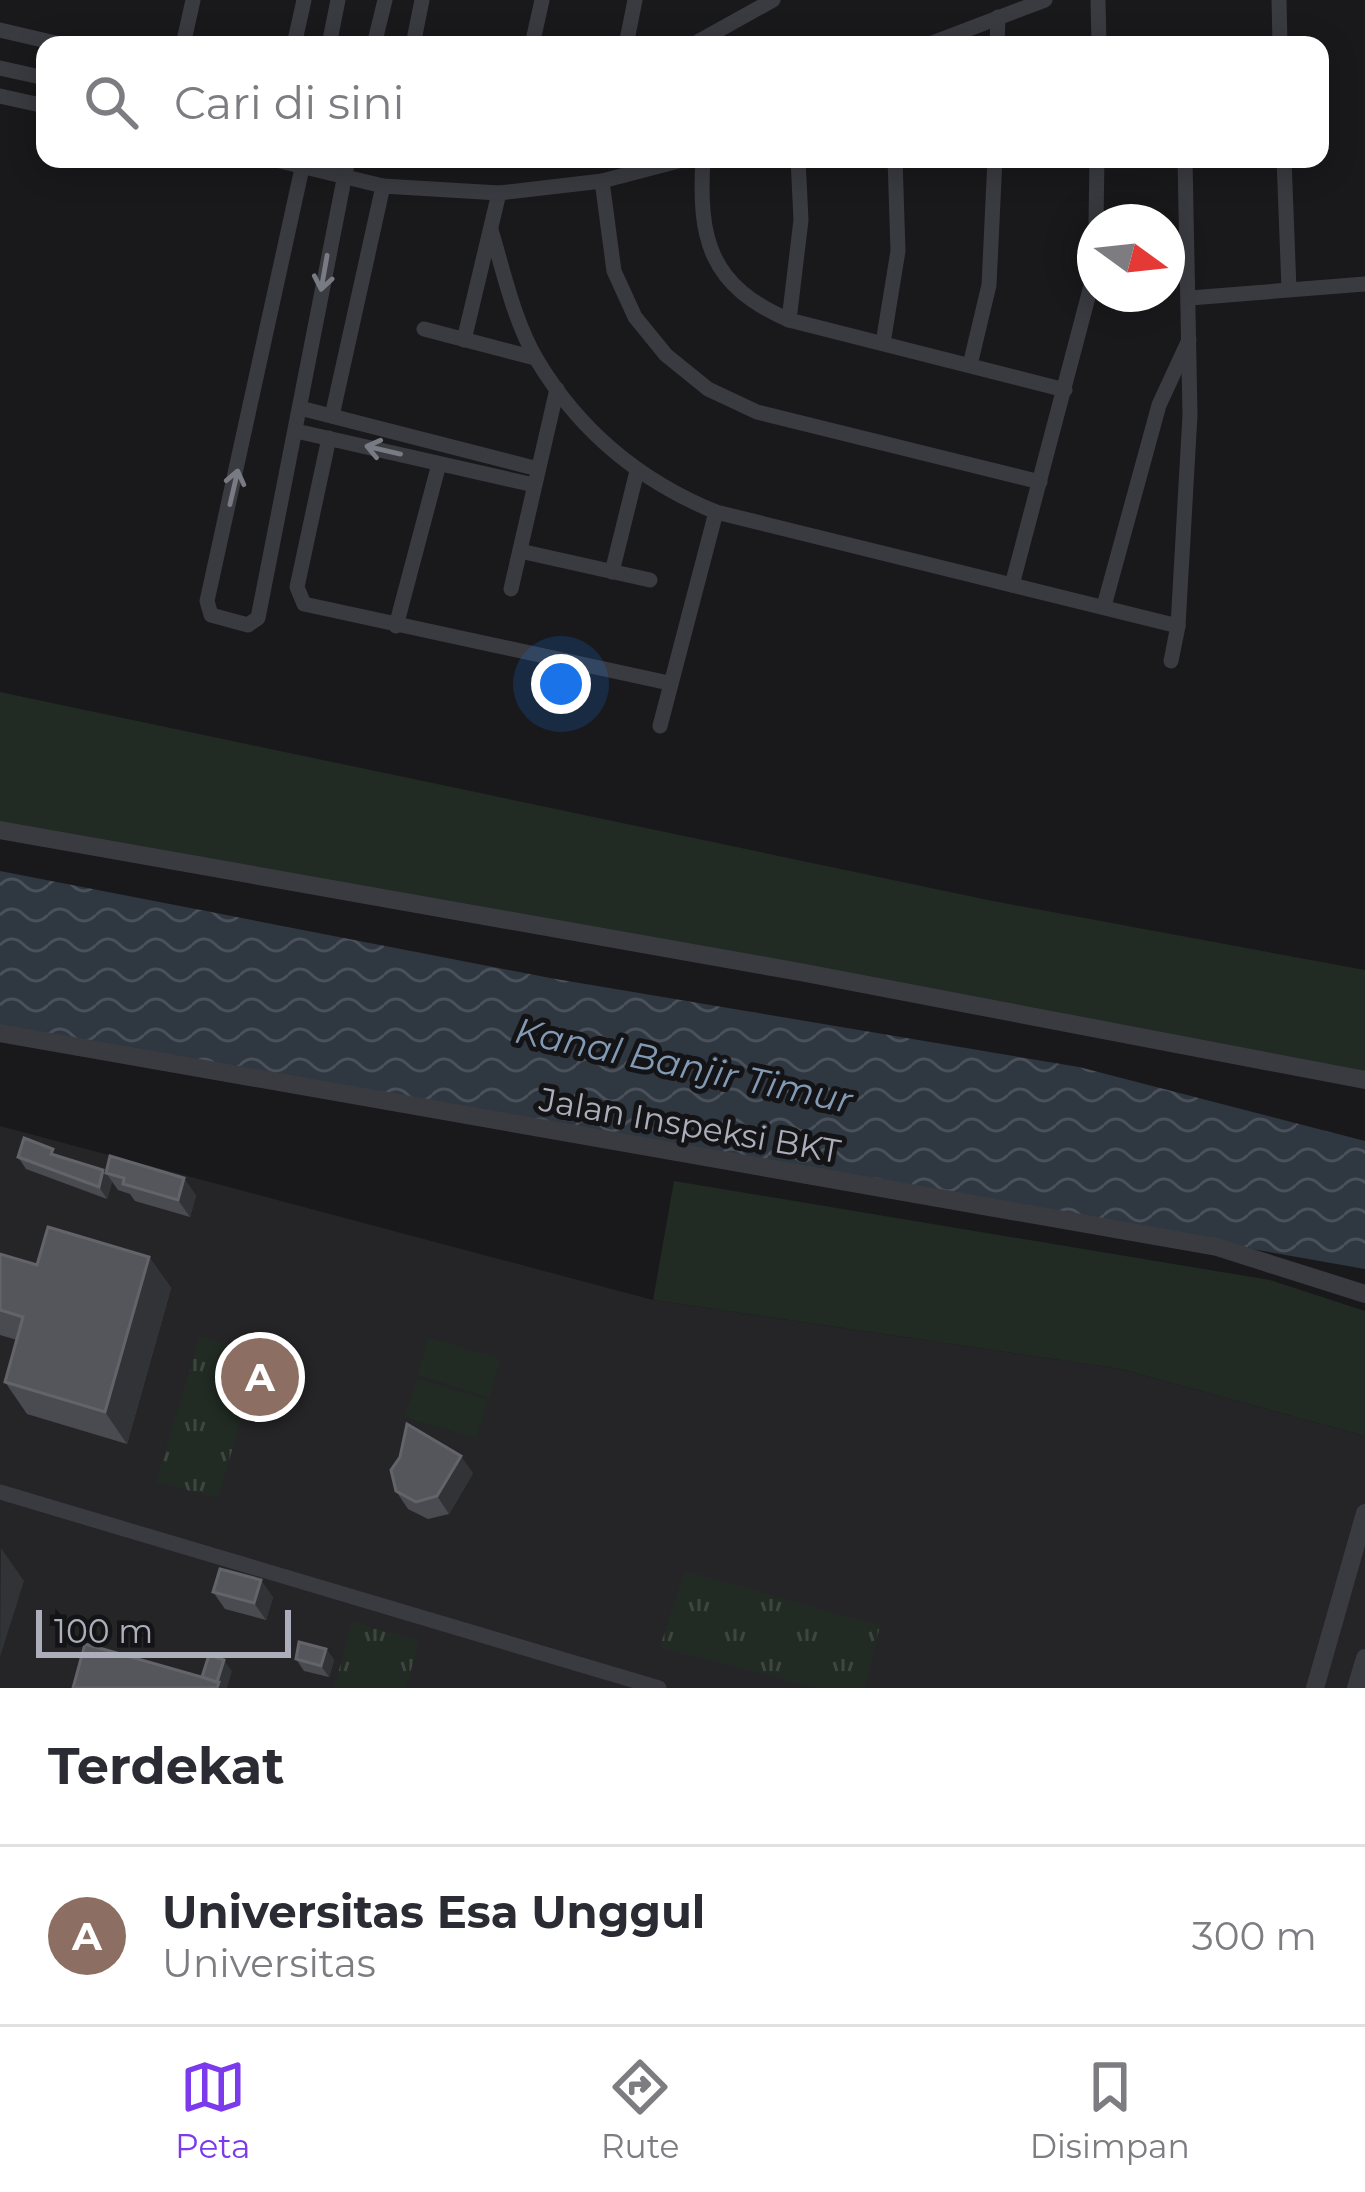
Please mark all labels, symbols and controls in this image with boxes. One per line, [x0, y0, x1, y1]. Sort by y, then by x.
search box [36, 36, 1329, 168]
icon: search [78, 69, 144, 135]
text: Cari di sini [174, 75, 405, 130]
north arrow [1077, 204, 1185, 312]
one-way arrow [312, 253, 334, 292]
one-way arrow [364, 438, 402, 461]
one-way arrow [223, 468, 246, 506]
your location [531, 654, 591, 714]
water label: Kanal Banjir Timur [511, 1008, 858, 1123]
street label: Jalan Inspeksi BKT [535, 1079, 844, 1171]
pin: A [221, 1332, 299, 1422]
scale bar [36, 1604, 291, 1657]
text: 100 m [54, 1611, 153, 1651]
text: Terdekat [48, 1735, 284, 1797]
text: Universitas Esa Unggul [162, 1884, 705, 1939]
text: A [72, 1912, 102, 1960]
text: 300 m [1192, 1912, 1317, 1960]
text: Universitas [162, 1939, 376, 1987]
tab: Peta [175, 2054, 251, 2166]
tab: Rute [601, 2054, 680, 2166]
tab: Disimpan [1030, 2054, 1190, 2166]

